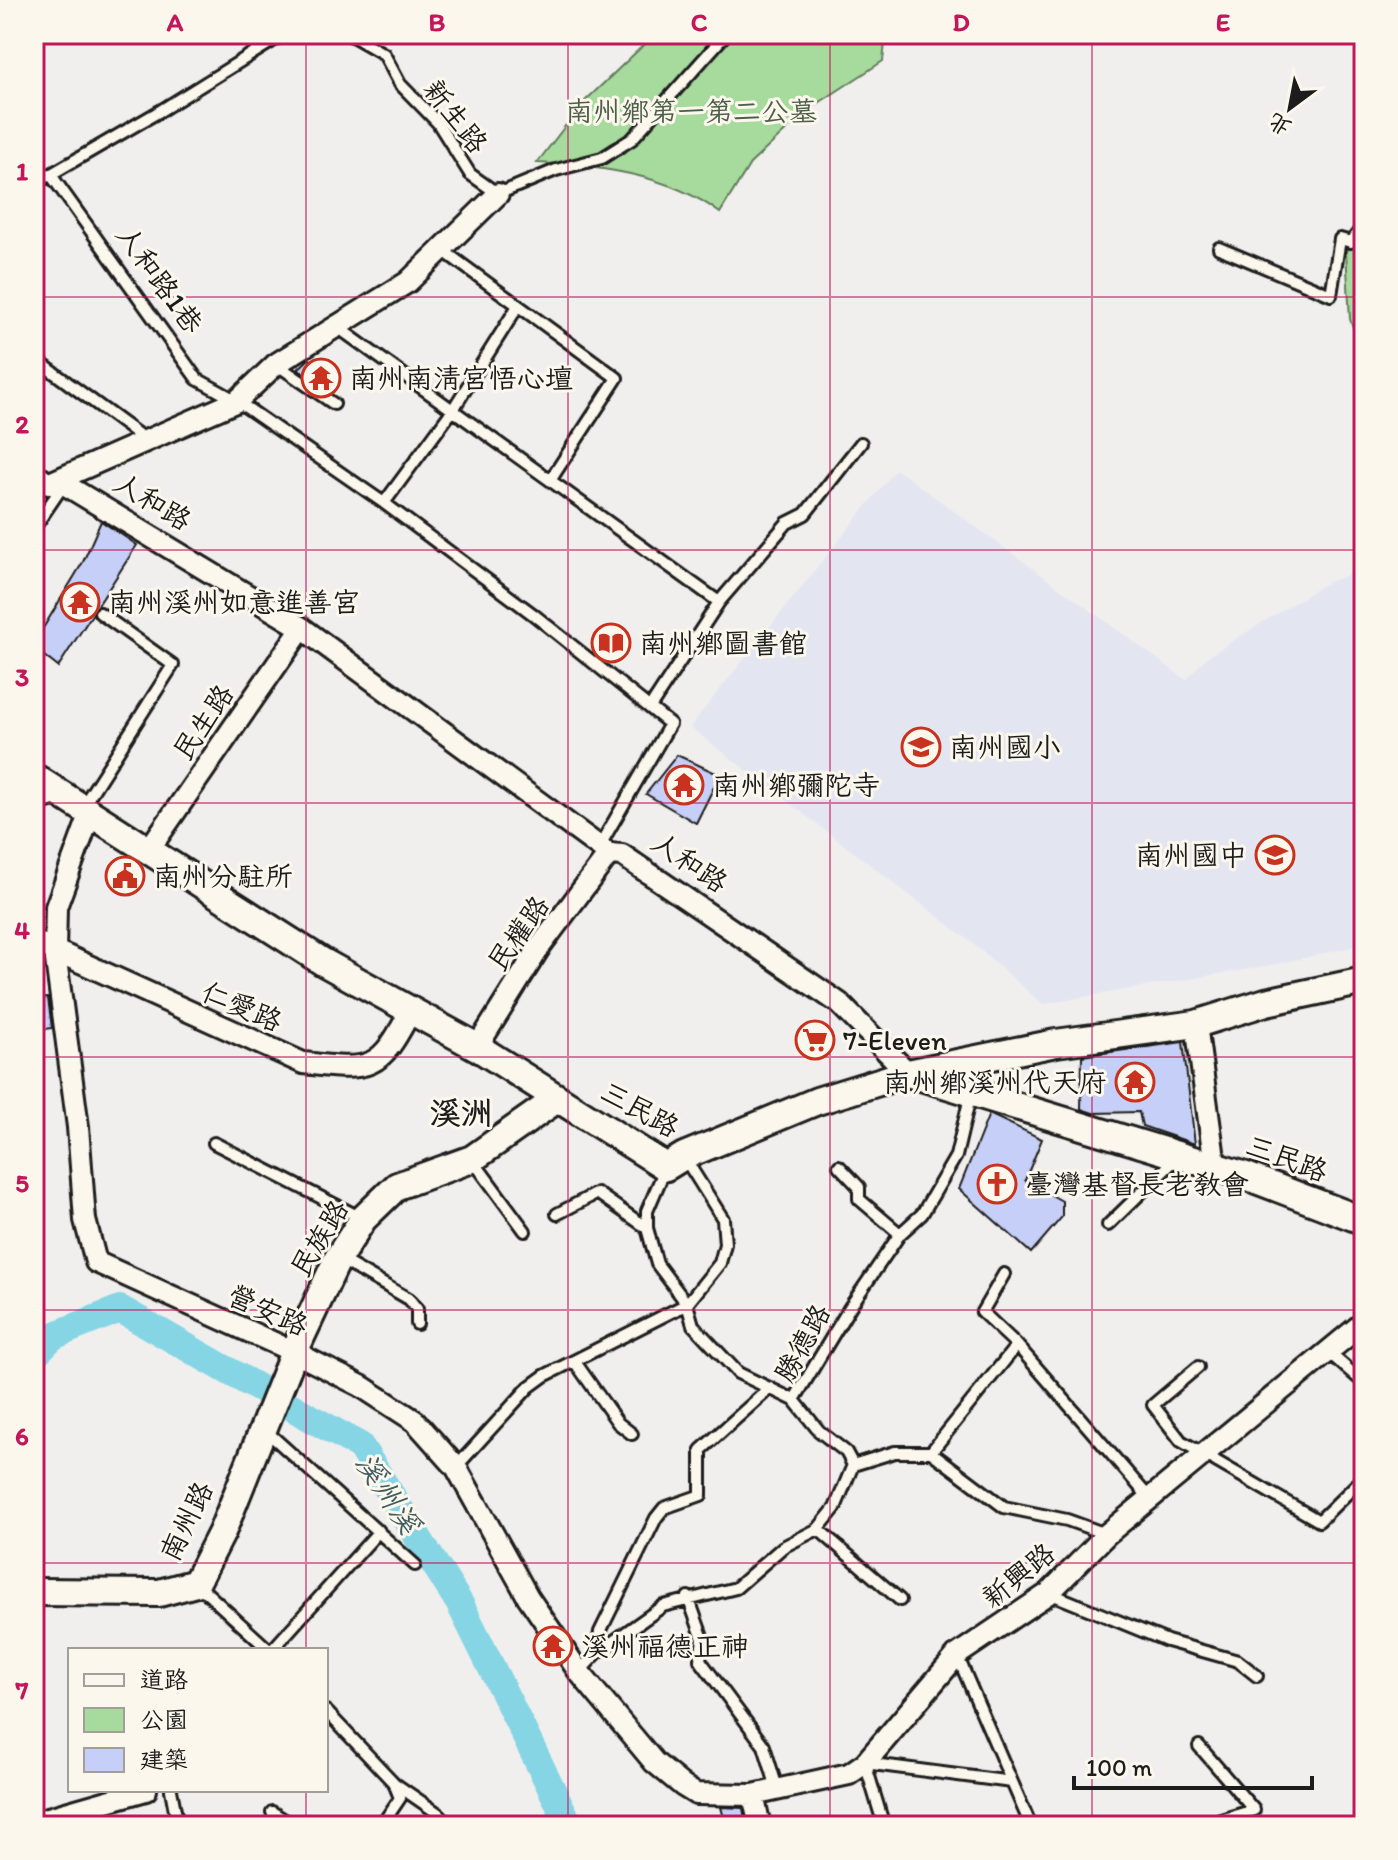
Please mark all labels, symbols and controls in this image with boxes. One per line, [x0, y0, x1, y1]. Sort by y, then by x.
text: A [166, 6, 184, 38]
text: B [429, 6, 446, 38]
text: C [691, 6, 708, 38]
text: D [952, 6, 970, 38]
text: E [1216, 6, 1230, 38]
north arrow [1250, 68, 1330, 148]
street label: 新生路 [417, 72, 495, 160]
park label: 南州鄉第一第二公墓 [565, 94, 817, 128]
text: 北 [1263, 107, 1296, 142]
text: 1 [16, 155, 28, 187]
street label: 人和路1巷 [110, 218, 211, 340]
temple icon: 南州南清宮悟心壇 [300, 357, 342, 399]
place label: 南州南清宮悟心壇 [349, 361, 573, 395]
text: 2 [15, 408, 29, 440]
street label: 人和路 [108, 465, 198, 537]
temple icon: 南州溪州如意進善宮 [59, 581, 101, 623]
place label: 南州溪州如意進善宮 [108, 585, 360, 619]
library icon: 南州鄉圖書館 [590, 622, 632, 664]
place label: 南州鄉圖書館 [639, 626, 807, 660]
text: 3 [15, 661, 29, 693]
street label: 民生路 [165, 678, 241, 766]
school or university icon: 南州國小 [900, 726, 942, 768]
place label: 南州國小 [949, 730, 1061, 764]
temple icon: 南州鄉彌陀寺 [663, 764, 705, 806]
place label: 南州鄉彌陀寺 [712, 768, 880, 802]
street label: 人和路 [646, 824, 734, 900]
school or university icon: 南州國中 [1254, 834, 1296, 876]
place label: 南州國中 [1135, 838, 1247, 872]
public building icon: 南州分駐所 [104, 855, 146, 897]
place label: 南州分駐所 [153, 859, 293, 893]
street label: 民權路 [480, 889, 556, 977]
text: 4 [14, 914, 30, 946]
street label: 仁愛路 [197, 974, 287, 1038]
supermarket icon: 7-Eleven [794, 1019, 836, 1061]
place label: 7-Eleven [843, 1023, 947, 1057]
temple icon: 南州鄉溪州代天府 [1114, 1061, 1156, 1103]
place label: 南州鄉溪州代天府 [883, 1065, 1107, 1099]
street label: 三民路 [595, 1074, 685, 1144]
district label: 溪洲 [429, 1094, 493, 1132]
street label: 三民路 [1242, 1128, 1332, 1188]
church icon: 臺灣基督長老教會 [976, 1163, 1018, 1205]
text: 5 [15, 1167, 29, 1199]
place label: 臺灣基督長老教會 [1025, 1167, 1249, 1201]
street label: 民族路 [283, 1193, 355, 1283]
street label: 營安路 [223, 1277, 313, 1343]
street label: 勝德路 [767, 1298, 837, 1388]
text: 6 [15, 1420, 29, 1452]
water label: 溪州溪 [347, 1445, 430, 1542]
street label: 南州路 [152, 1476, 220, 1566]
street label: 新興路 [975, 1535, 1061, 1615]
temple icon: 溪州福德正神 [532, 1625, 574, 1667]
place label: 溪州福德正神 [581, 1629, 749, 1663]
legend [68, 1648, 328, 1792]
text: 道路 [140, 1665, 188, 1694]
text: 7 [15, 1674, 29, 1706]
text: 公園 [140, 1705, 188, 1734]
scale bar [1074, 1740, 1312, 1790]
text: 建築 [140, 1745, 188, 1774]
text: 100 m [1086, 1753, 1152, 1782]

